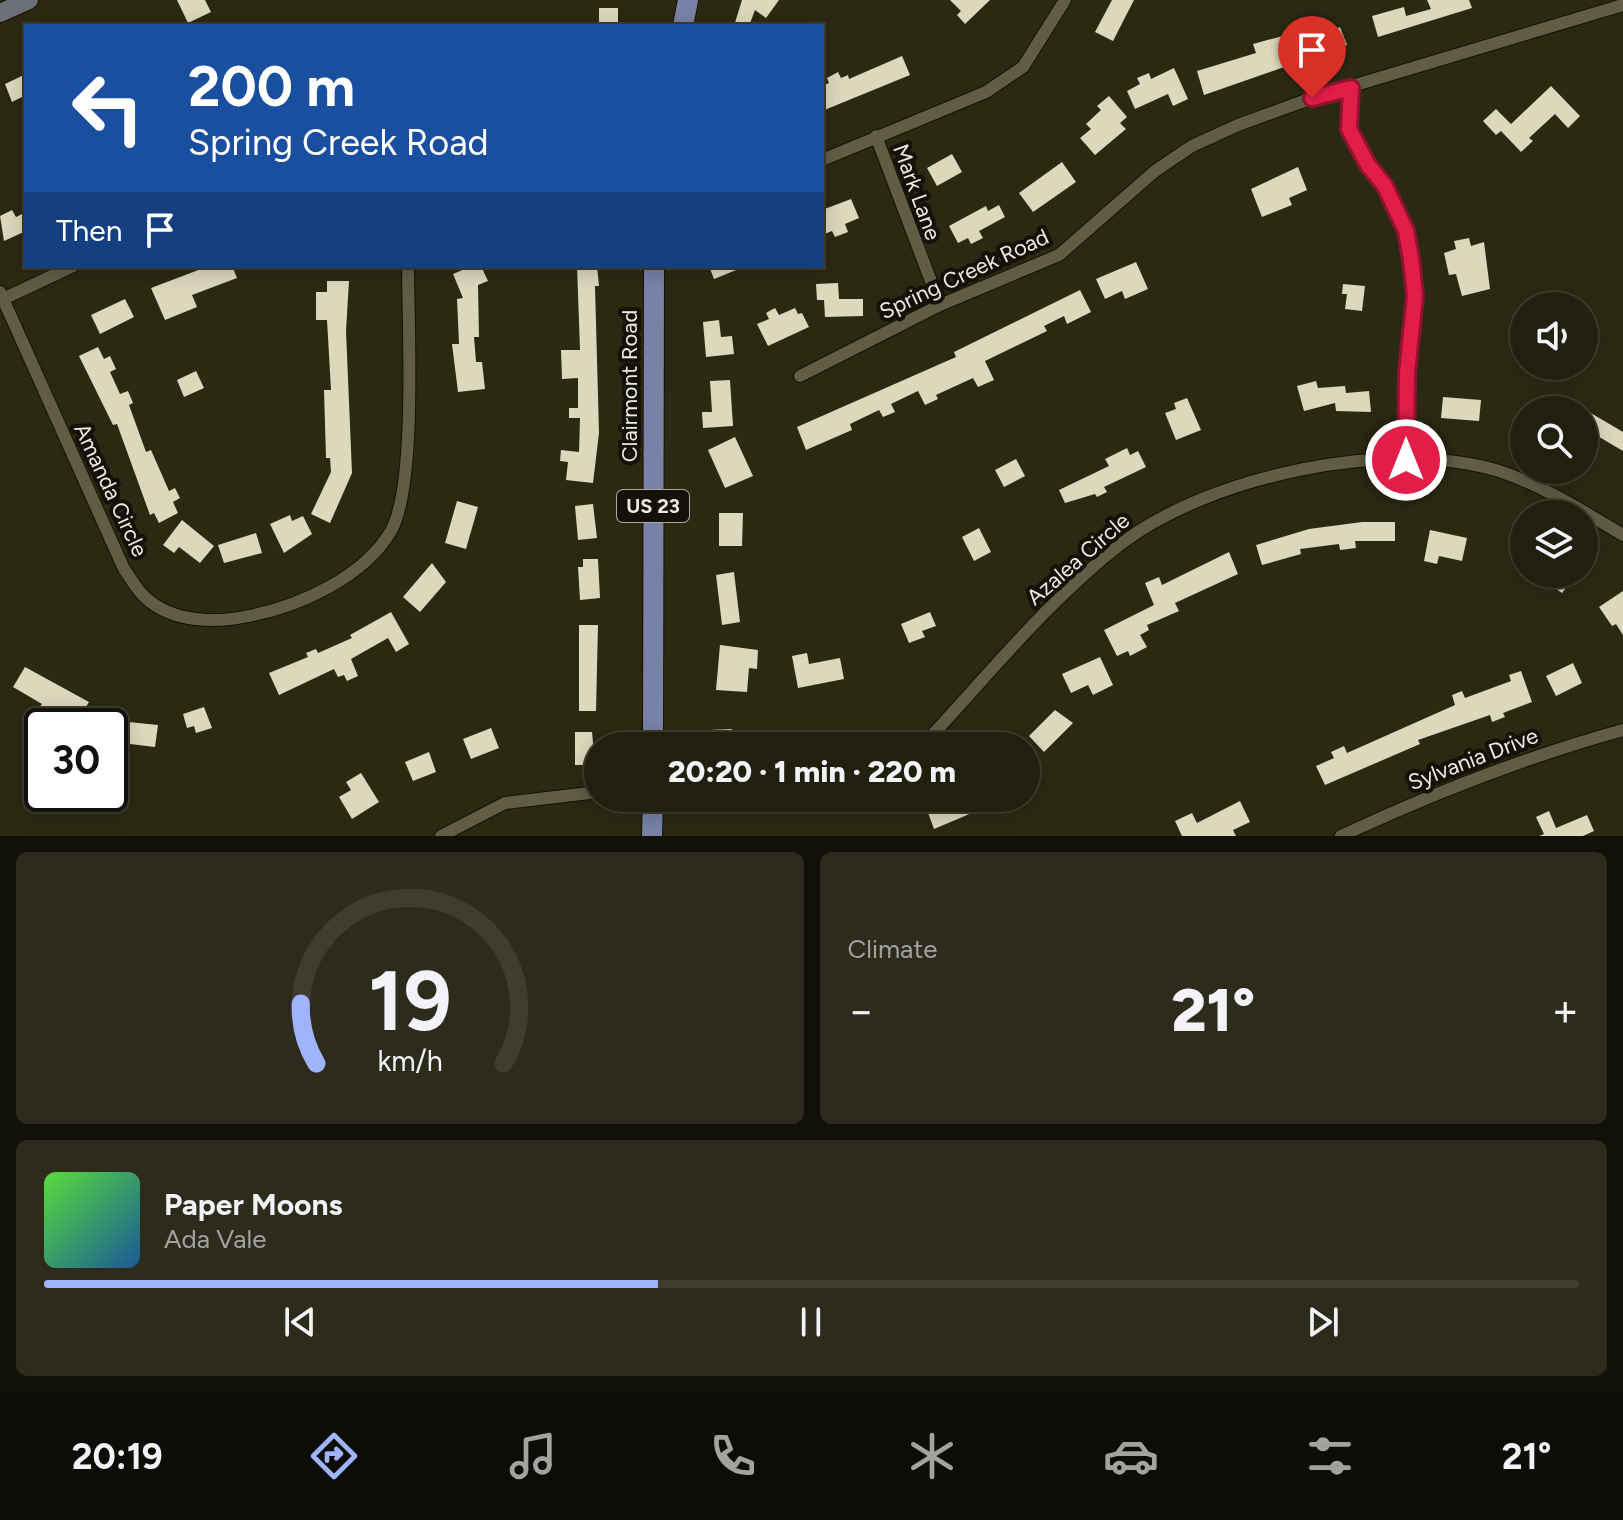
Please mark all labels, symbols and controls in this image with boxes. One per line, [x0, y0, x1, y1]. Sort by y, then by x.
pin [1278, 16, 1346, 98]
icon: arrive [1290, 28, 1334, 72]
text: 200 m [188, 53, 355, 120]
icon: left [56, 56, 160, 160]
text: Spring Creek Road [188, 121, 489, 164]
street label: Mark Lane [887, 140, 947, 244]
icon: arrive [138, 208, 182, 252]
text: Then [56, 212, 122, 249]
street label: Spring Creek Road [875, 223, 1053, 325]
map controls [1510, 292, 1598, 588]
button: sound [1510, 292, 1598, 380]
street label: Clairmont Road [616, 310, 643, 462]
button: search [1510, 396, 1598, 484]
position arrow [1364, 418, 1448, 502]
street label: Amanda Circle [68, 419, 154, 561]
road number: US 23 [617, 490, 689, 522]
button: layers [1510, 500, 1598, 588]
street label: Azalea Circle [1021, 507, 1135, 611]
speed limit sign: 30 [24, 708, 128, 812]
street label: Sylvania Drive [1404, 722, 1542, 796]
text: 20:20 · 1 min · 220 m [668, 753, 956, 790]
text: Climate [848, 933, 937, 965]
text: 19 [368, 951, 451, 1051]
text: 21° [1171, 974, 1255, 1046]
text: − [848, 984, 875, 1037]
text: + [1552, 984, 1579, 1037]
text: km/h [377, 1044, 442, 1078]
text: Paper Moons [164, 1186, 343, 1223]
text: Ada Vale [164, 1223, 267, 1255]
icon: previous [278, 1300, 322, 1344]
icon: pause [789, 1300, 833, 1344]
icon: next [1301, 1300, 1345, 1344]
icon: directions [306, 1428, 362, 1484]
icon: music [505, 1428, 561, 1484]
icon: phone [705, 1428, 761, 1484]
icon: climate [904, 1428, 960, 1484]
icon: car [1103, 1428, 1159, 1484]
icon: filters [1302, 1428, 1358, 1484]
text: 20:19 [72, 1435, 163, 1478]
text: 21° [1502, 1435, 1551, 1478]

